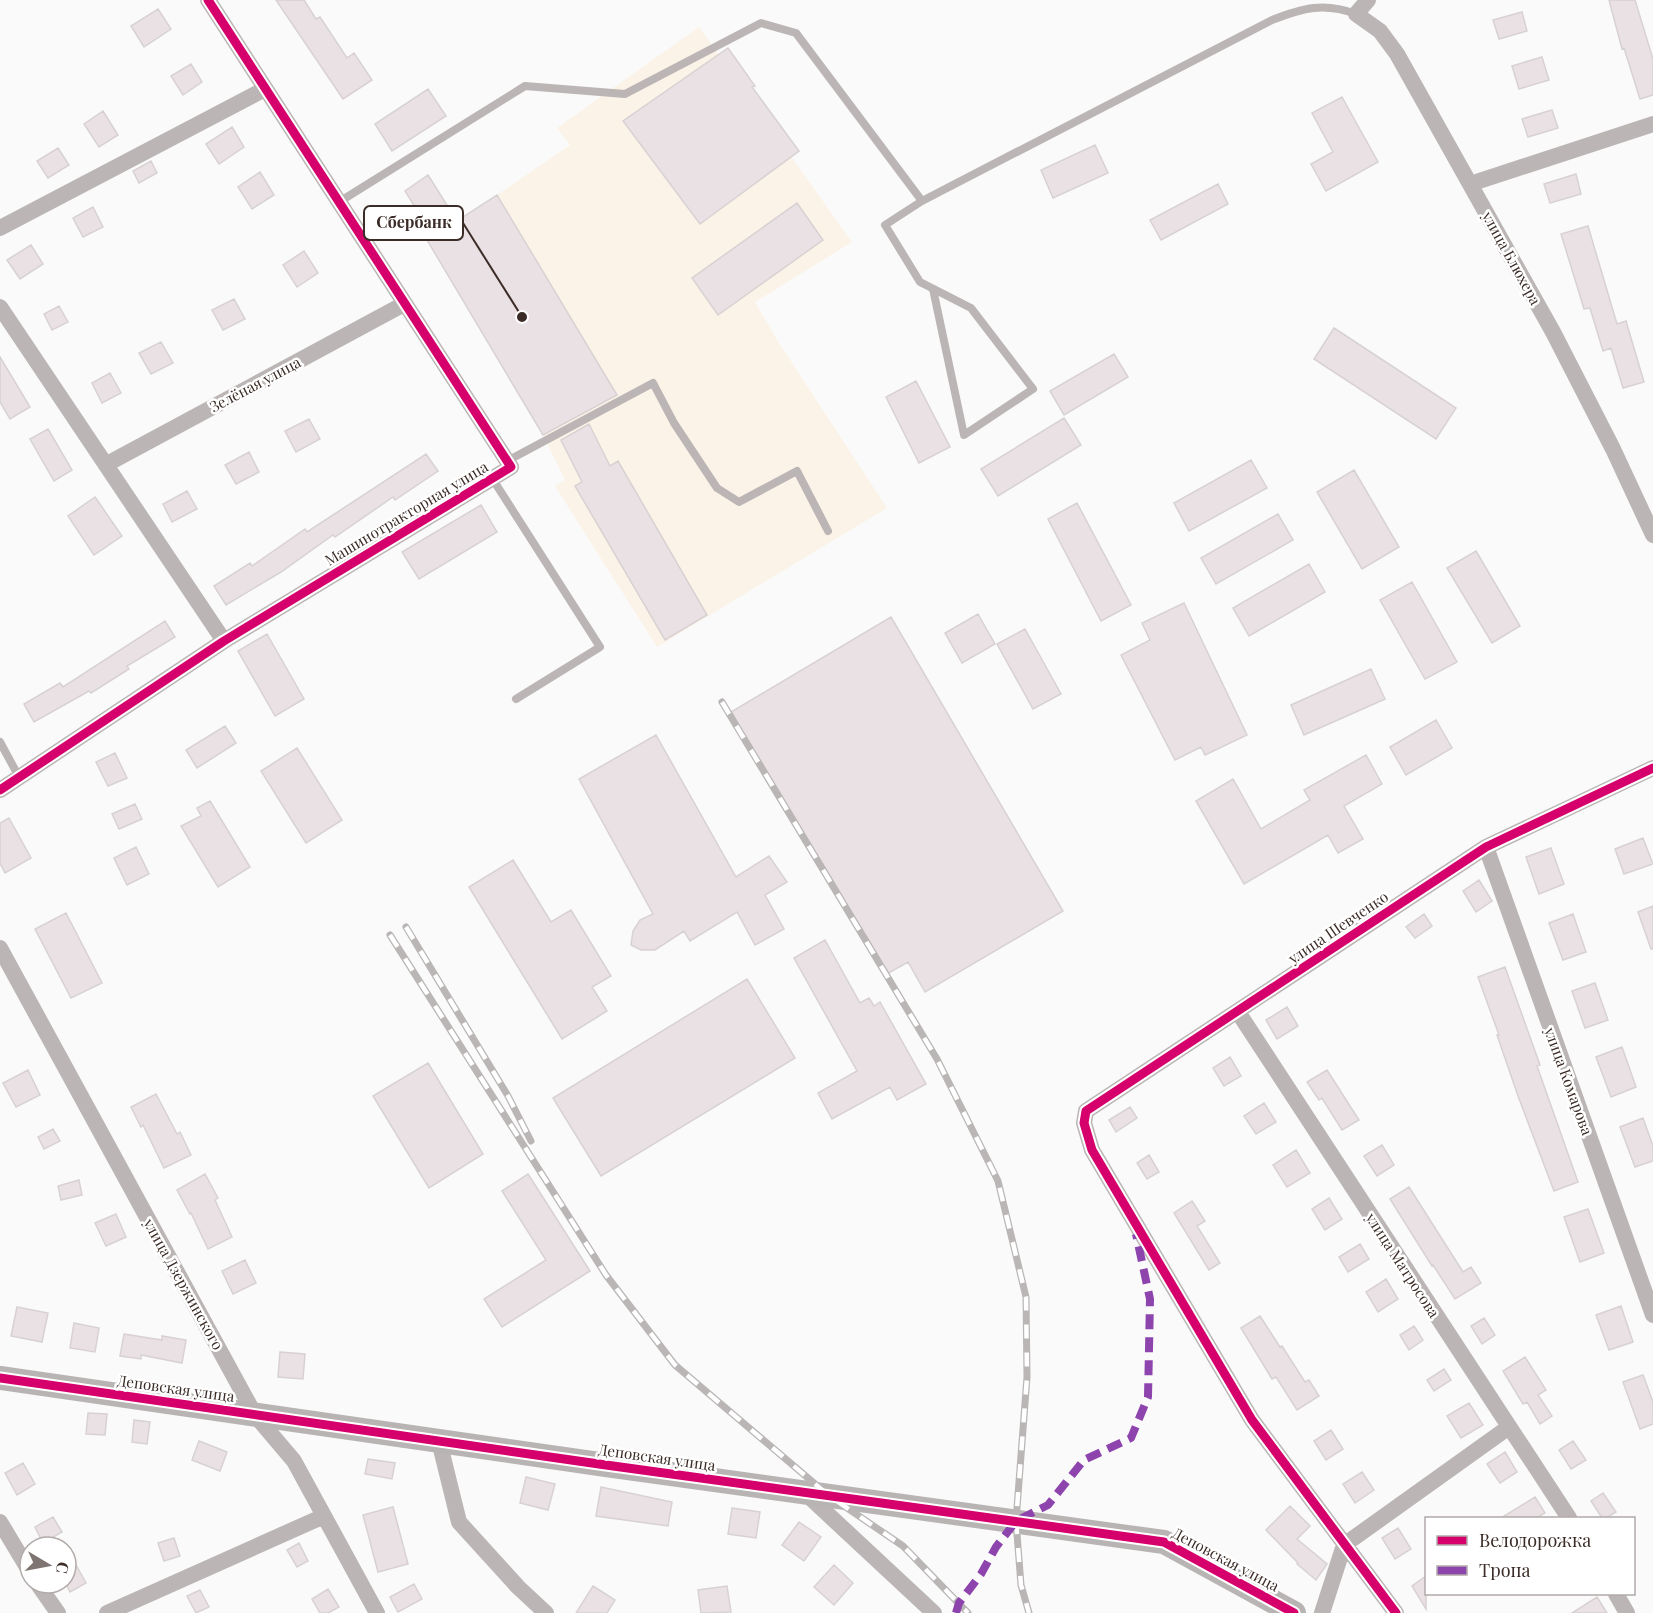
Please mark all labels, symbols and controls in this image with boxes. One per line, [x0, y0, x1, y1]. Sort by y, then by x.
callout: Сбербанк [364, 206, 463, 240]
street label: улица Блюхера [1478, 207, 1546, 309]
text: Сбербанк [376, 211, 452, 232]
street label: Зелёная улица [206, 351, 304, 416]
street label: Машинотракторная улица [321, 456, 492, 570]
street label: улица Шевченко [1283, 886, 1392, 968]
street label: улица Комарова [1540, 1023, 1598, 1138]
street label: улица Матросова [1361, 1208, 1445, 1322]
street label: улица Дзержинского [139, 1214, 228, 1353]
street label: Деповская улица [116, 1370, 236, 1406]
street label: Деповская улица [597, 1439, 717, 1475]
legend [1425, 1517, 1635, 1595]
street label: Деповская улица [1169, 1522, 1283, 1596]
text: Велодорожка [1479, 1528, 1591, 1552]
north arrow [18, 1535, 78, 1595]
text: Тропа [1479, 1558, 1530, 1582]
text: С [52, 1560, 75, 1575]

